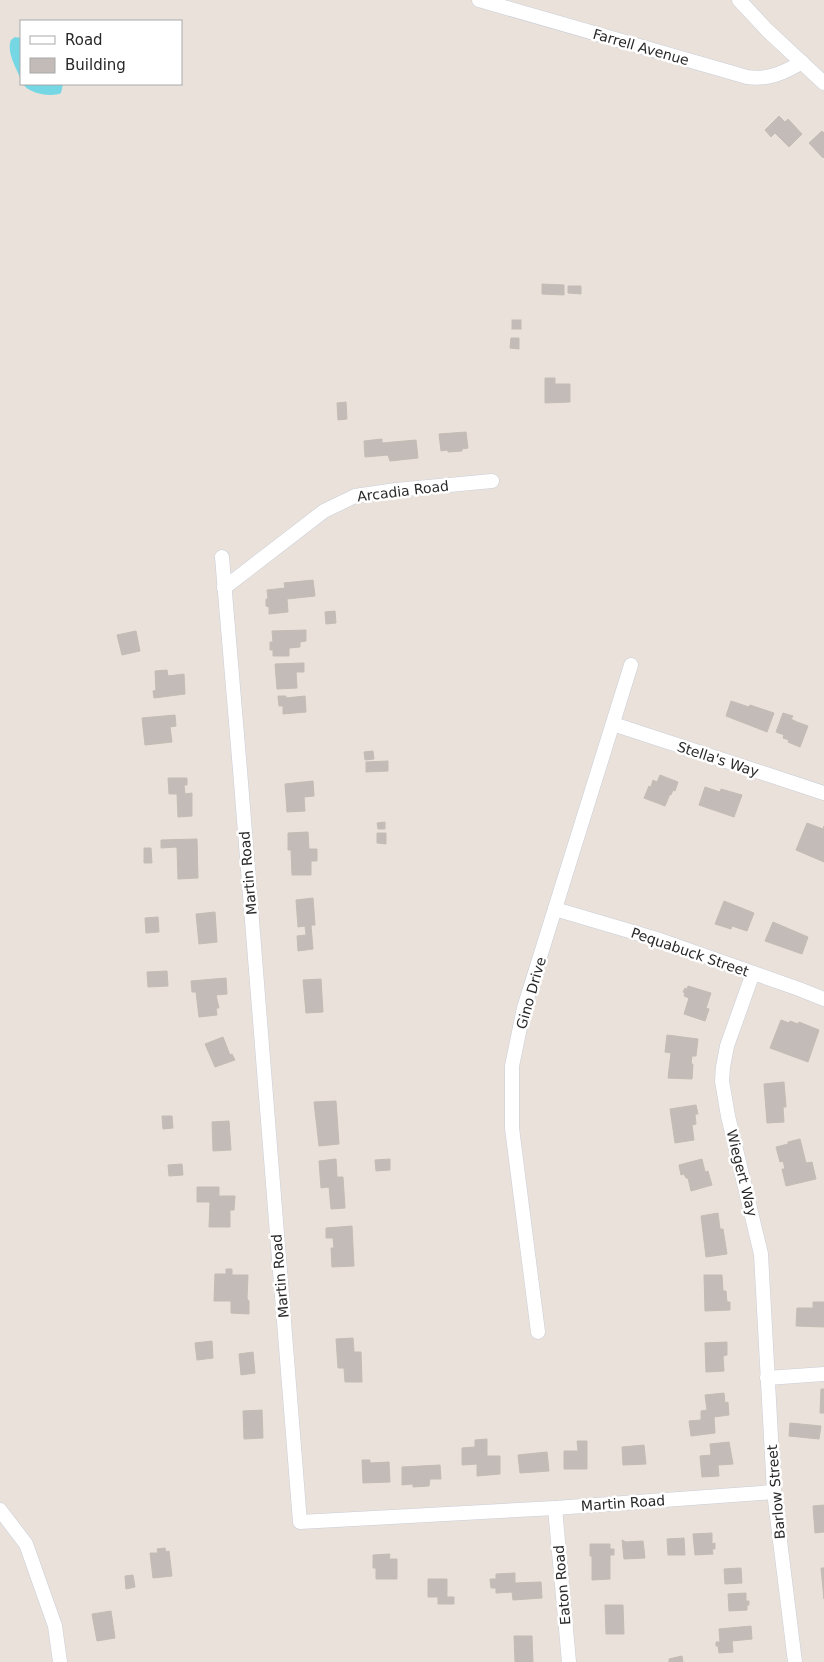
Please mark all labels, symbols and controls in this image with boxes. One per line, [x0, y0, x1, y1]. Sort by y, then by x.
legend [20, 20, 182, 85]
street label: Farrell Avenue [591, 26, 691, 68]
text: Road [65, 31, 103, 49]
text: Building [65, 56, 126, 74]
street label: Arcadia Road [356, 477, 450, 505]
street label: Stella's Way [675, 738, 761, 780]
street label: Martin Road [236, 830, 260, 916]
street label: Pequabuck Street [629, 924, 751, 980]
street label: Gino Drive [513, 955, 549, 1031]
street label: Wiegert Way [723, 1128, 761, 1218]
street label: Martin Road [268, 1233, 292, 1319]
street label: Barlow Street [764, 1444, 788, 1540]
street label: Martin Road [580, 1492, 666, 1514]
street label: Eaton Road [551, 1544, 573, 1626]

